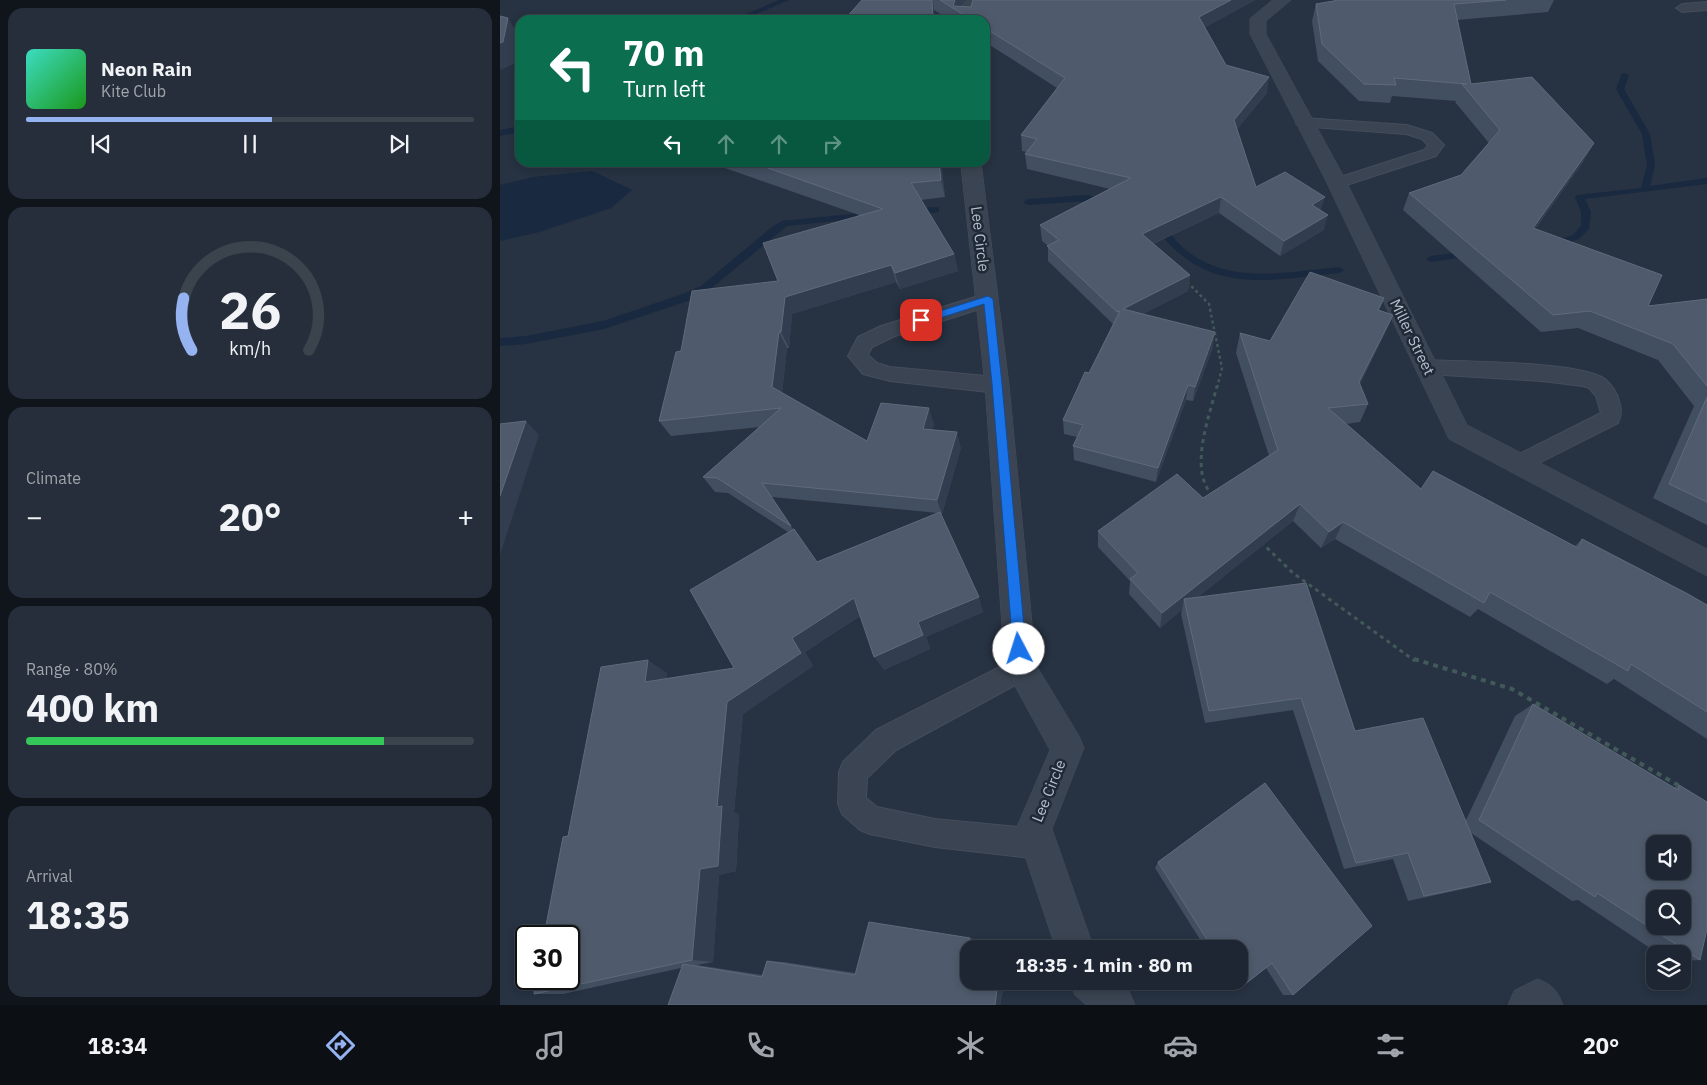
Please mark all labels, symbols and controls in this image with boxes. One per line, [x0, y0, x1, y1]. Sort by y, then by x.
text: 70 m [623, 30, 705, 76]
icon: left [540, 35, 605, 100]
text: Neon Rain [101, 57, 192, 81]
text: Turn left [623, 74, 706, 103]
text: Kite Club [101, 81, 166, 101]
icon: previous [87, 130, 115, 158]
icon: pause [236, 130, 264, 158]
icon: next [385, 130, 413, 158]
icon: left [659, 130, 687, 158]
icon: ahead [712, 130, 740, 158]
icon: ahead [765, 130, 793, 158]
icon: right [818, 130, 846, 158]
street label: Lee Circle [967, 205, 994, 273]
text: 26 [219, 276, 281, 343]
street label: Miller Street [1386, 296, 1439, 378]
pin [900, 299, 942, 341]
icon: arrive [907, 306, 935, 334]
text: km/h [229, 337, 271, 360]
text: Climate [26, 468, 81, 488]
text: 20° [218, 492, 282, 541]
text: − [26, 498, 43, 535]
text: + [457, 498, 474, 535]
position arrow [992, 622, 1044, 674]
text: Range · 80% [26, 659, 118, 679]
text: 400 km [26, 683, 159, 732]
street label: Lee Circle [1027, 757, 1070, 825]
map controls [1646, 835, 1691, 990]
button: sound [1646, 835, 1691, 880]
text: Arrival [26, 866, 73, 886]
text: 18:35 [26, 890, 130, 939]
button: search [1646, 890, 1691, 935]
speed limit sign: 30 [515, 925, 580, 990]
button: layers [1646, 945, 1691, 990]
text: 18:35 · 1 min · 80 m [1015, 953, 1193, 977]
icon: directions [323, 1028, 358, 1063]
icon: music [533, 1028, 568, 1063]
icon: phone [743, 1028, 778, 1063]
icon: climate [953, 1028, 988, 1063]
icon: car [1163, 1028, 1198, 1063]
icon: filters [1373, 1028, 1408, 1063]
text: 18:34 [88, 1031, 148, 1060]
text: 20° [1583, 1031, 1619, 1060]

